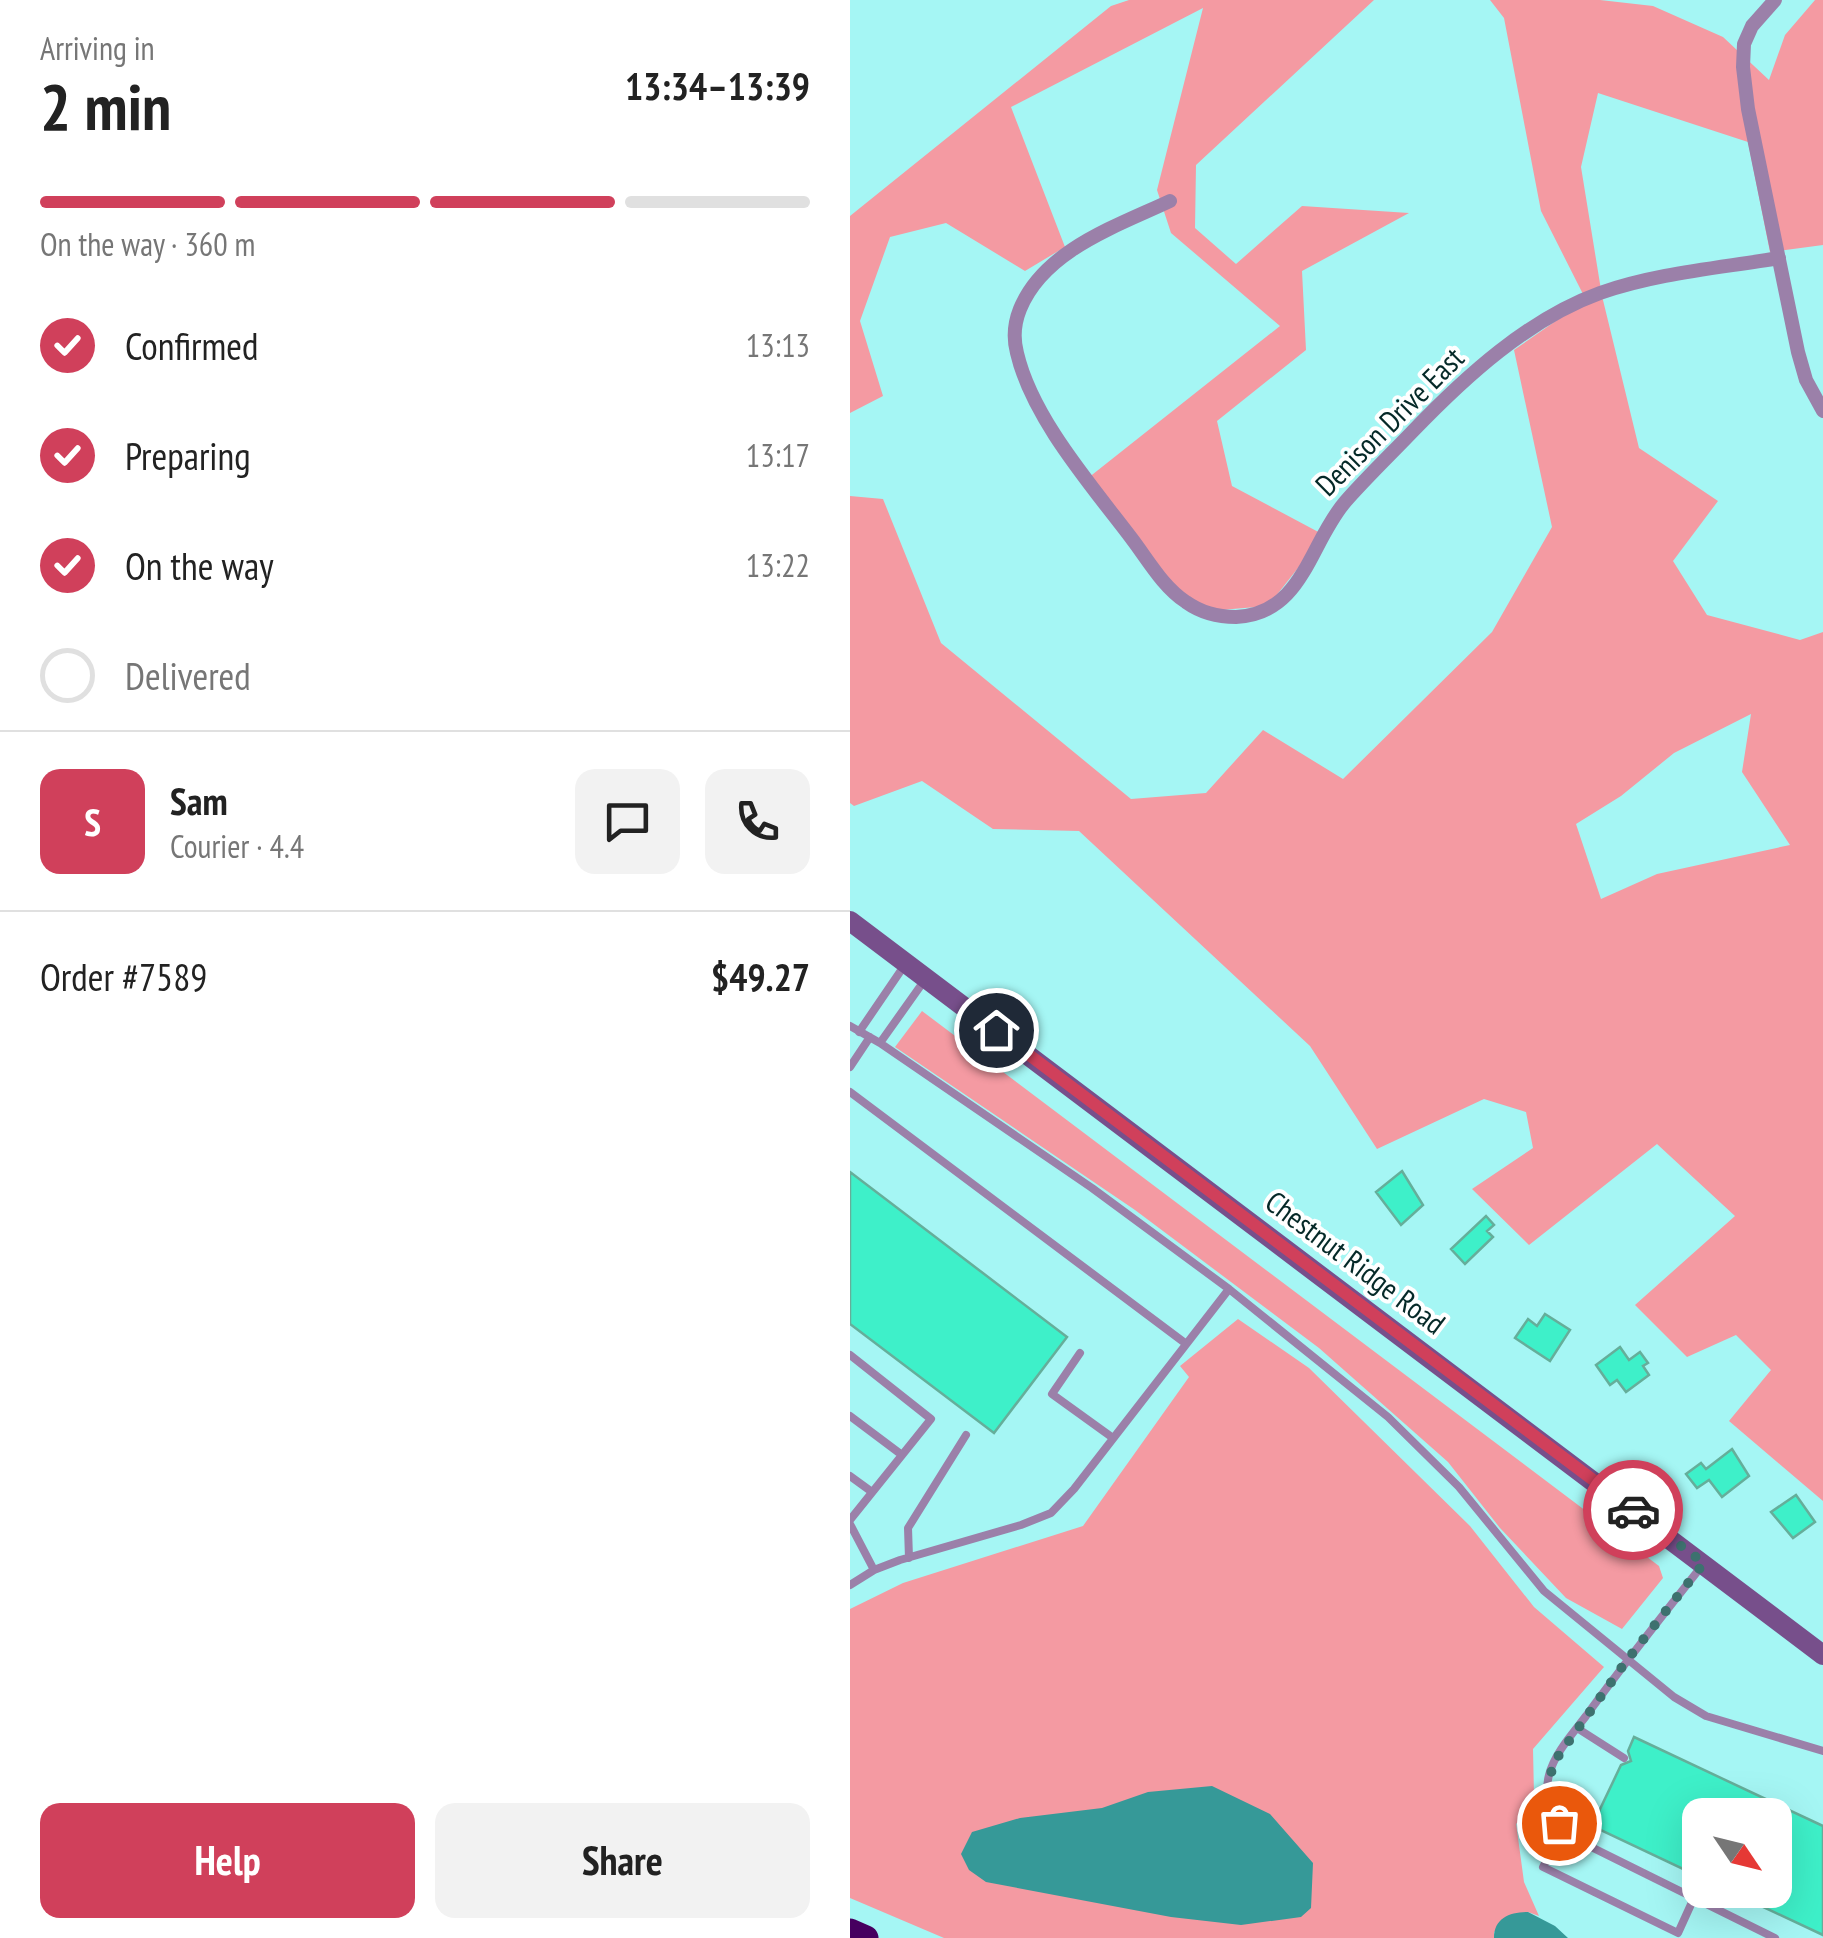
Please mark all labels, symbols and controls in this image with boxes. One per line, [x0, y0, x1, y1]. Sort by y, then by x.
text: Arriving in [40, 27, 155, 69]
text: 13:34–13:39 [625, 61, 810, 110]
text: 2 min [40, 64, 171, 148]
text: On the way · 360 m [40, 223, 255, 265]
icon: check [40, 318, 95, 373]
text: Confirmed [125, 321, 258, 370]
text: 13:13 [746, 324, 810, 366]
street label: Denison Drive East [1306, 338, 1472, 504]
icon: check [40, 428, 95, 483]
text: Preparing [125, 431, 251, 480]
text: 13:17 [746, 434, 810, 476]
icon: check [40, 538, 95, 593]
text: On the way [125, 541, 273, 590]
text: 13:22 [746, 544, 810, 586]
text: Delivered [125, 651, 251, 700]
button: chat [575, 769, 680, 874]
button: phone [705, 769, 810, 874]
text: Sam [170, 776, 228, 825]
text: S [84, 797, 101, 846]
text: Courier · 4.4 [170, 825, 304, 867]
text: Order #7589 [40, 952, 207, 1001]
text: $49.27 [711, 952, 810, 1001]
pin [954, 988, 1039, 1073]
icon: home [969, 1003, 1024, 1058]
street label: Chestnut Ridge Road [1258, 1181, 1454, 1342]
courier [1583, 1460, 1683, 1560]
icon: car [1606, 1483, 1661, 1538]
pin [1517, 1781, 1602, 1866]
icon: bag [1532, 1796, 1587, 1851]
north arrow [1682, 1798, 1792, 1908]
map controls [1682, 1798, 1792, 1908]
button: Help [40, 1803, 415, 1918]
button: Share [435, 1803, 810, 1918]

